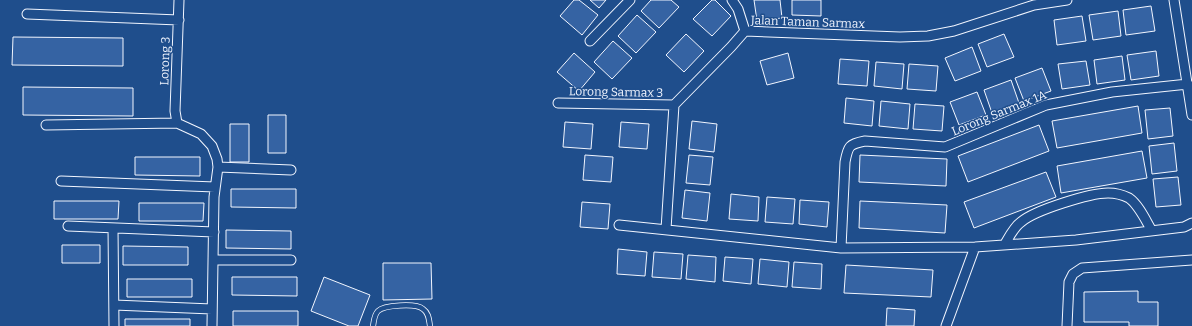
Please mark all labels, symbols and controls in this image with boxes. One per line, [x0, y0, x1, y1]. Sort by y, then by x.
street label: Jalan Taman Sarmax [750, 13, 866, 31]
street label: Lorong 3 [157, 36, 173, 86]
street label: Lorong Sarmax 3 [569, 84, 664, 100]
street label: Lorong Sarmax 1A [950, 87, 1049, 138]

